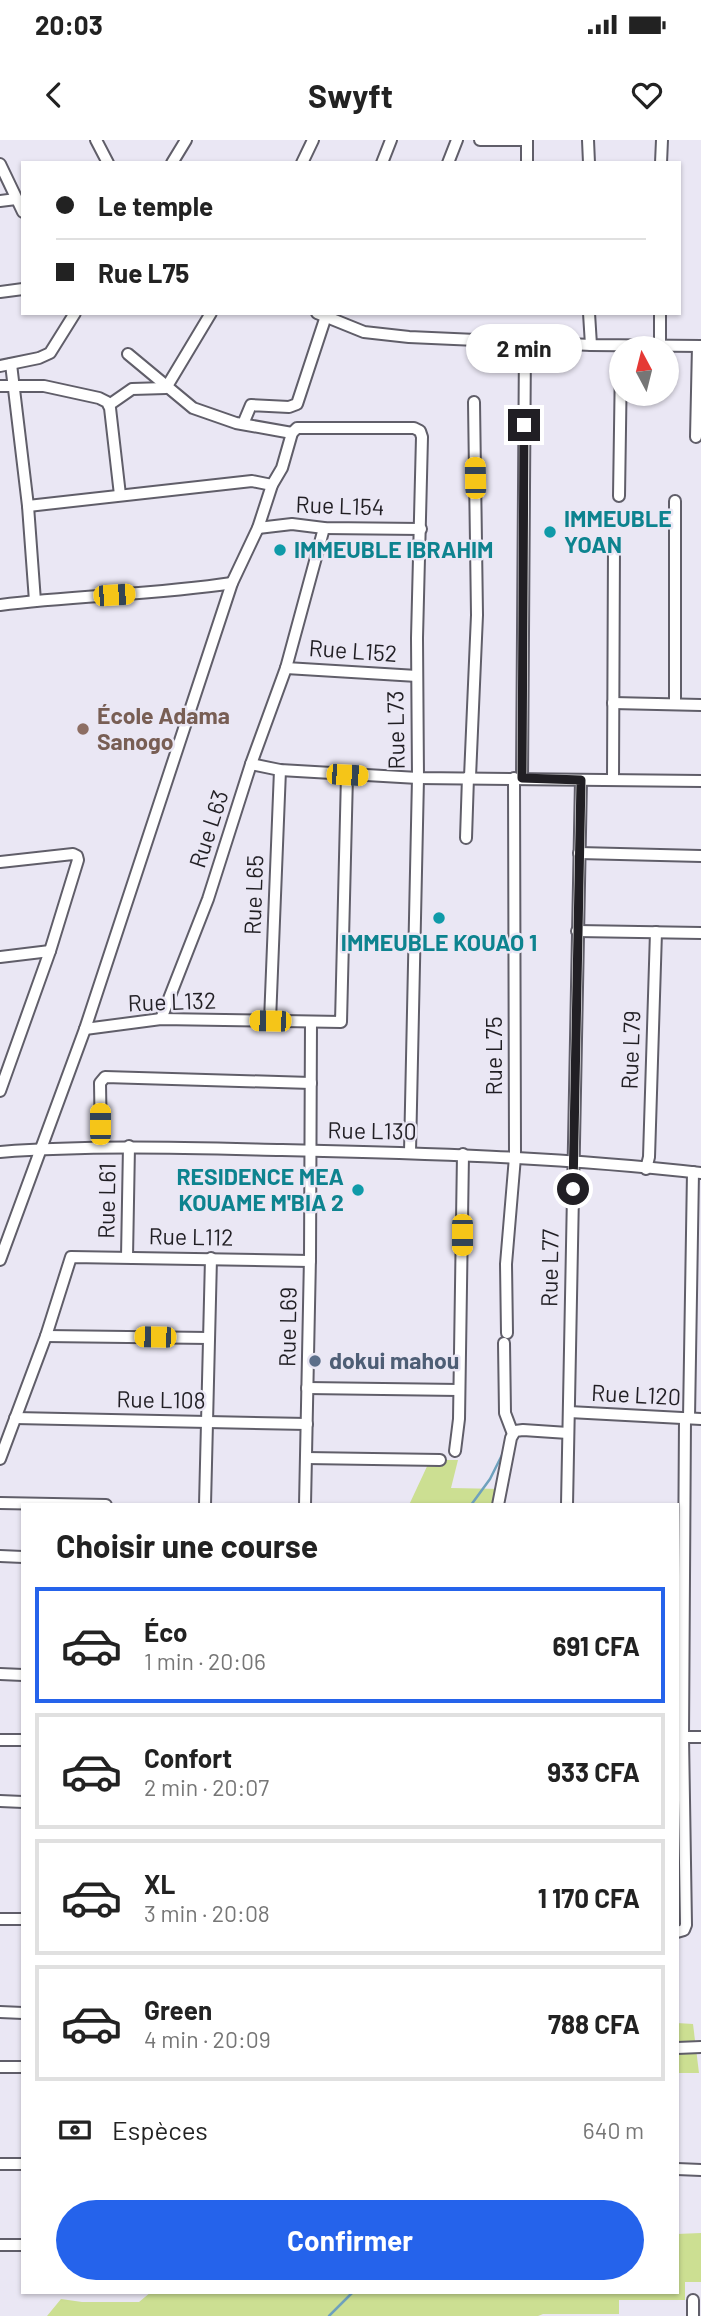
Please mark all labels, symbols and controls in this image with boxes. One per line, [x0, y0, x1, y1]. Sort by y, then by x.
text: 20:03 [35, 9, 103, 40]
icon: back [35, 76, 73, 114]
text: Swyft [308, 76, 393, 114]
icon: heart [628, 76, 666, 114]
text: Le temple [98, 190, 213, 221]
text: Rue L75 [98, 257, 189, 288]
callout: 2 min [466, 324, 582, 372]
text: 2 min [496, 334, 552, 362]
north arrow [609, 336, 679, 406]
map controls [609, 336, 679, 406]
route end [508, 409, 540, 441]
car [465, 457, 486, 499]
street label: Rue L154 [295, 489, 385, 521]
place label: IMMEUBLE YOAN [564, 504, 672, 558]
marker: IMMEUBLE YOAN [542, 524, 558, 540]
place label: IMMEUBLE IBRAHIM [294, 535, 493, 563]
marker: IMMEUBLE IBRAHIM [272, 542, 288, 558]
car [93, 583, 136, 607]
street label: Rue L152 [308, 633, 398, 667]
street label: Rue L73 [380, 690, 410, 770]
place label: École Adama Sanogo [97, 701, 230, 755]
marker: École Adama Sanogo [75, 721, 91, 737]
car [326, 763, 369, 787]
street label: Rue L63 [182, 786, 234, 871]
street label: Rue L65 [238, 855, 268, 935]
marker: IMMEUBLE KOUAO 1 [431, 910, 447, 926]
place label: IMMEUBLE KOUAO 1 [341, 928, 537, 956]
street label: Rue L132 [127, 985, 217, 1017]
car [249, 1010, 292, 1032]
street label: Rue L79 [615, 1010, 645, 1090]
street label: Rue L75 [479, 1016, 507, 1096]
car [90, 1103, 111, 1145]
street label: Rue L130 [327, 1115, 417, 1145]
place label: RESIDENCE MEA KOUAME M'BIA 2 [176, 1162, 344, 1216]
street label: Rue L61 [91, 1163, 121, 1239]
route start [557, 1173, 589, 1205]
marker: RESIDENCE MEA KOUAME M'BIA 2 [350, 1182, 366, 1198]
car [452, 1214, 473, 1256]
street label: Rue L112 [148, 1221, 234, 1251]
street label: Rue L77 [534, 1229, 564, 1307]
street label: Rue L69 [272, 1287, 302, 1367]
car [134, 1326, 177, 1348]
place label: dokui mahou [329, 1346, 459, 1374]
marker: dokui mahou [307, 1353, 323, 1369]
street label: Rue L120 [591, 1378, 682, 1410]
street label: Rue L108 [116, 1384, 206, 1414]
text: Choisir une course [56, 1526, 318, 1564]
icon: car [60, 1614, 123, 1677]
text: Éco [144, 1616, 187, 1647]
text: 691 CFA [553, 1630, 640, 1661]
text: 1 min · 20:06 [144, 1647, 266, 1675]
icon: car [60, 1740, 123, 1803]
text: Confort [144, 1742, 232, 1773]
text: 933 CFA [547, 1756, 640, 1787]
text: 2 min · 20:07 [144, 1773, 269, 1801]
icon: car [60, 1866, 123, 1929]
text: XL [144, 1868, 175, 1899]
text: 1 170 CFA [538, 1882, 640, 1913]
text: 3 min · 20:08 [144, 1899, 270, 1927]
icon: car [60, 1992, 123, 2055]
text: Green [144, 1994, 212, 2025]
text: 788 CFA [548, 2008, 640, 2039]
text: 4 min · 20:09 [144, 2025, 271, 2053]
icon: cash [56, 2111, 94, 2149]
text: Espèces [112, 2114, 208, 2145]
text: 640 m [583, 2116, 644, 2144]
button: Confirmer [56, 2200, 644, 2280]

